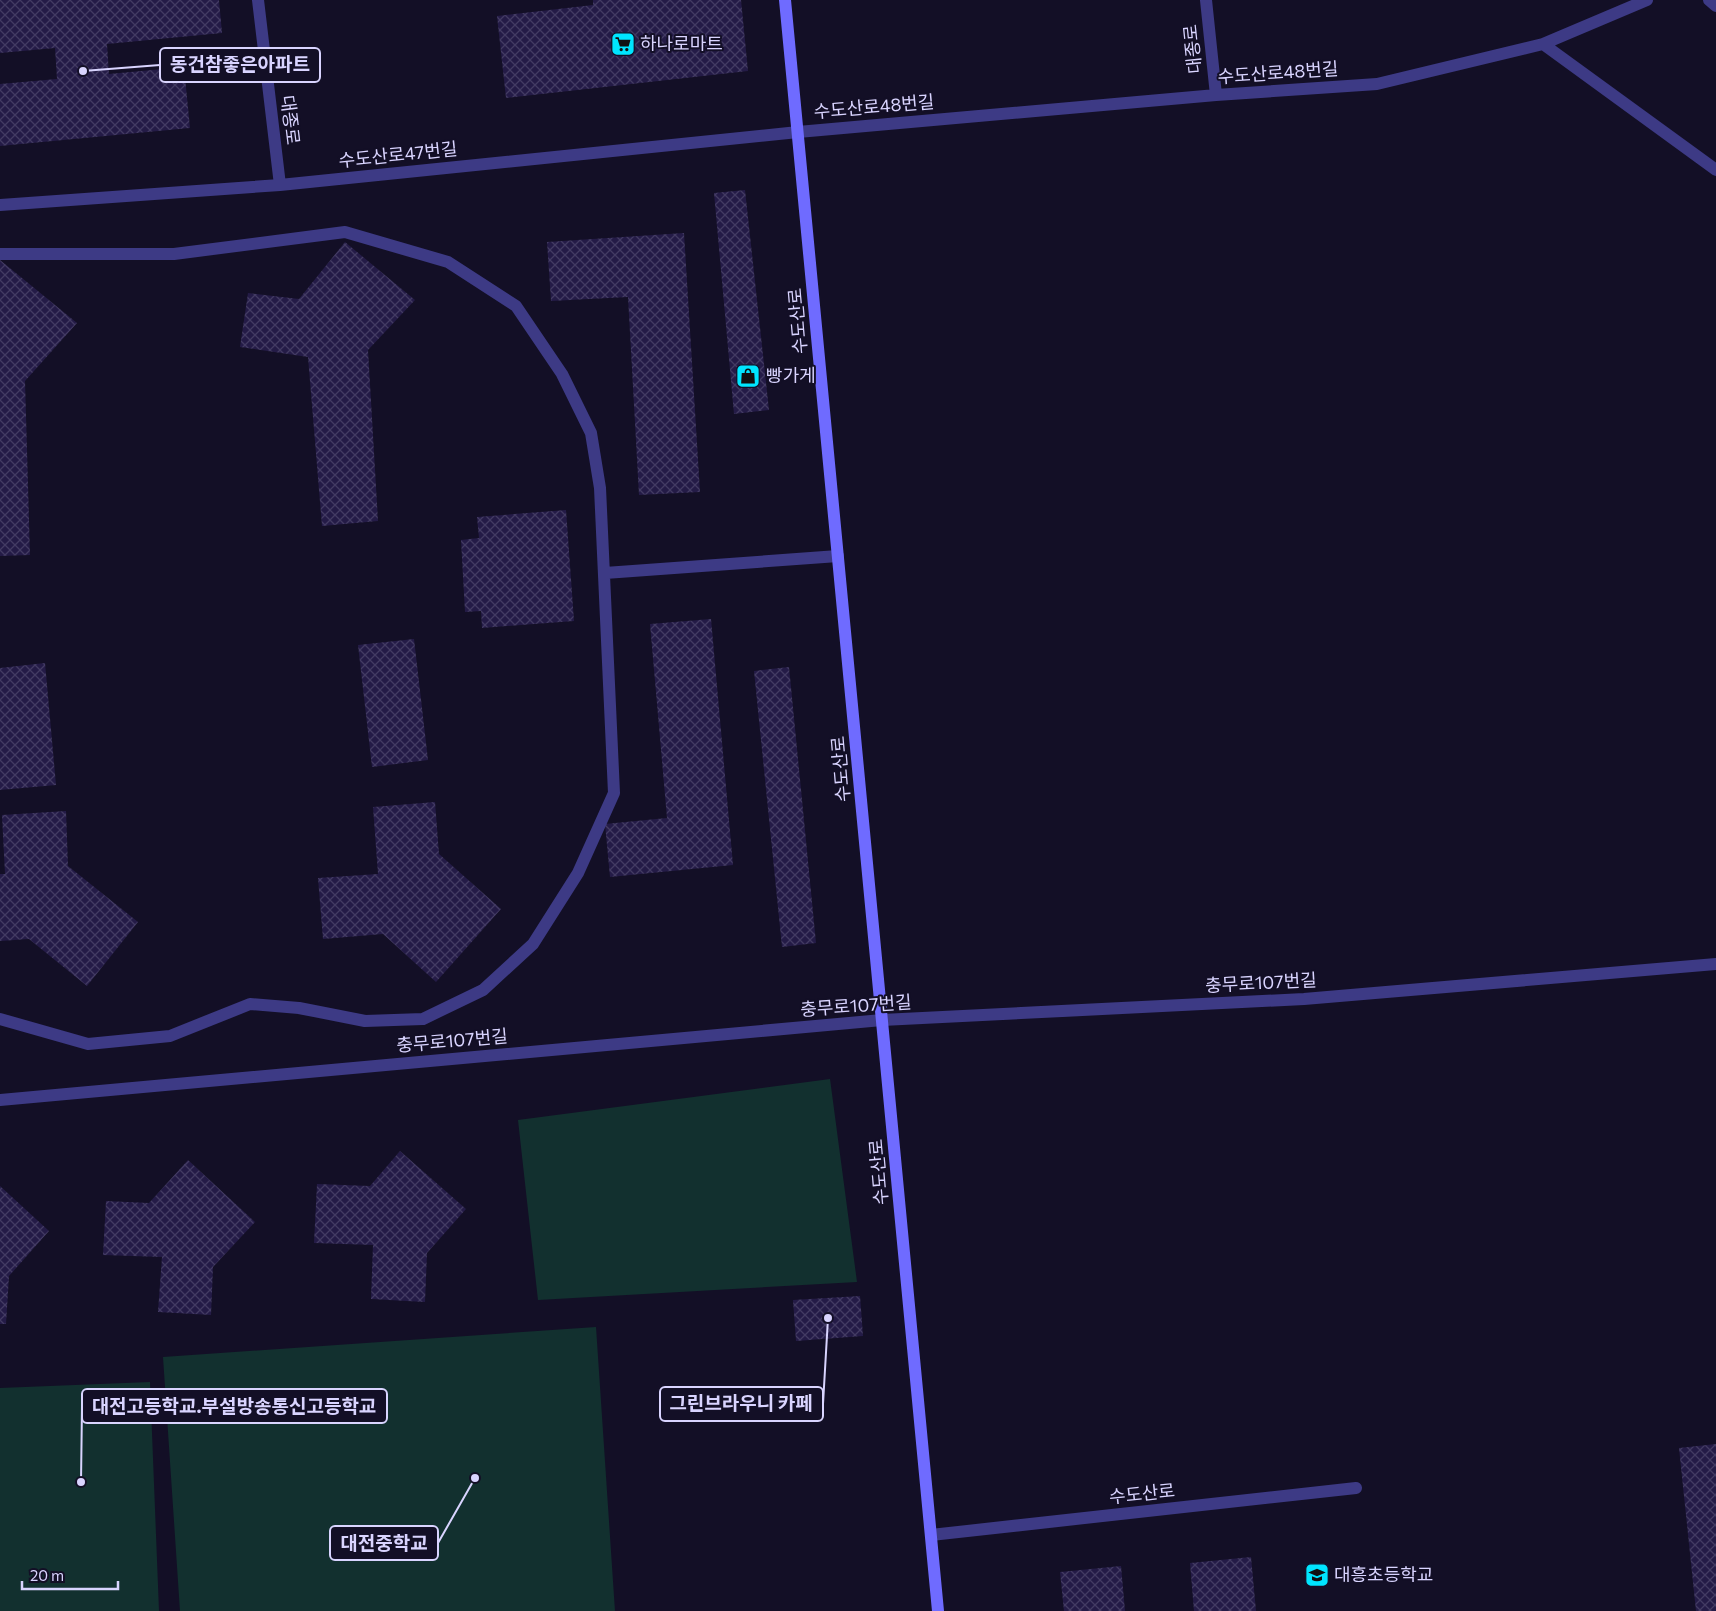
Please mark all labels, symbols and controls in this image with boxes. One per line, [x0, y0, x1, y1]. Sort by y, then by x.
street label: 대종로 [1178, 23, 1206, 75]
supermarket icon: 하나로마트 [610, 31, 636, 57]
place label: 하나로마트 [640, 32, 723, 54]
callout: 동건참좋은아파트 [160, 48, 320, 82]
text: 동건참좋은아파트 [170, 52, 310, 75]
street label: 수도산로48번길 [1217, 57, 1339, 87]
street label: 수도산로48번길 [813, 90, 935, 122]
street label: 대종로 [277, 94, 305, 146]
street label: 수도산로47번길 [337, 137, 458, 171]
street label: 수도산로 [783, 287, 811, 355]
shop icon: 빵가게 [735, 363, 761, 389]
place label: 빵가게 [766, 364, 816, 386]
street label: 수도산로 [826, 735, 854, 803]
street label: 충무로107번길 [1205, 968, 1317, 996]
street label: 충무로107번길 [799, 990, 912, 1020]
street label: 충무로107번길 [395, 1024, 508, 1056]
street label: 수도산로 [864, 1138, 892, 1206]
callout: 그린브라우니 카페 [660, 1387, 823, 1421]
callout: 대전고등학교.부설방송통신고등학교 [82, 1389, 387, 1423]
text: 그린브라우니 카페 [669, 1391, 813, 1414]
text: 대전고등학교.부설방송통신고등학교 [92, 1394, 376, 1417]
street label: 수도산로 [1108, 1479, 1176, 1507]
callout: 대전중학교 [330, 1526, 438, 1560]
text: 대전중학교 [340, 1531, 428, 1554]
scale bar [22, 1558, 119, 1590]
school or university icon: 대흥초등학교 [1304, 1562, 1330, 1588]
place label: 대흥초등학교 [1334, 1563, 1433, 1585]
text: 20 m [30, 1566, 64, 1584]

